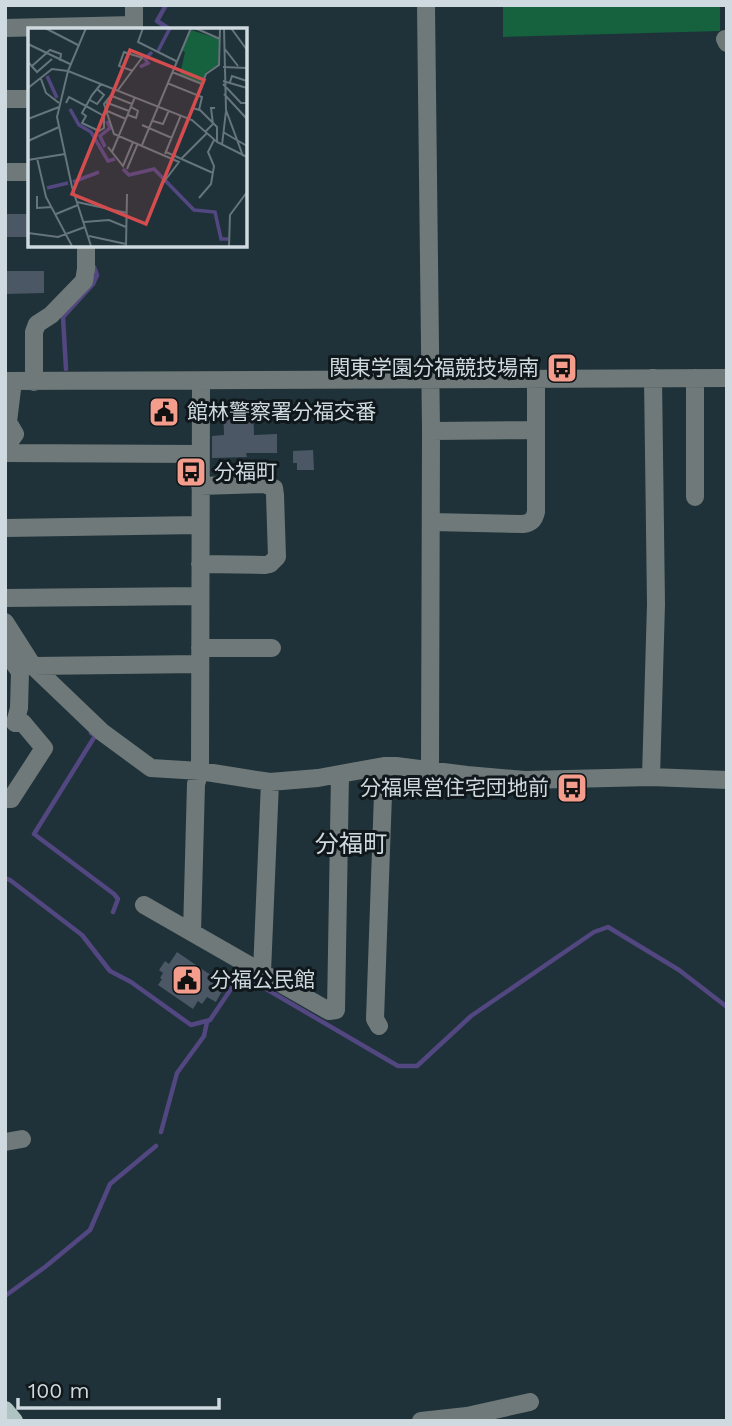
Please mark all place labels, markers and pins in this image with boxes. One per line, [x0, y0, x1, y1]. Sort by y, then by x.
bus stop icon: 関東学園分福競技場南 [545, 351, 579, 385]
place label: 関東学園分福競技場南 [329, 355, 539, 380]
public building icon: 館林警察署分福交番 [147, 395, 181, 429]
place label: 館林警察署分福交番 [187, 399, 376, 424]
bus stop icon: 分福町 [174, 455, 208, 489]
place label: 分福町 [214, 459, 277, 484]
bus stop icon: 分福県営住宅団地前 [555, 771, 589, 805]
place label: 分福県営住宅団地前 [360, 775, 549, 800]
public building icon: 分福公民館 [170, 963, 204, 997]
place label: 分福公民館 [210, 967, 315, 992]

